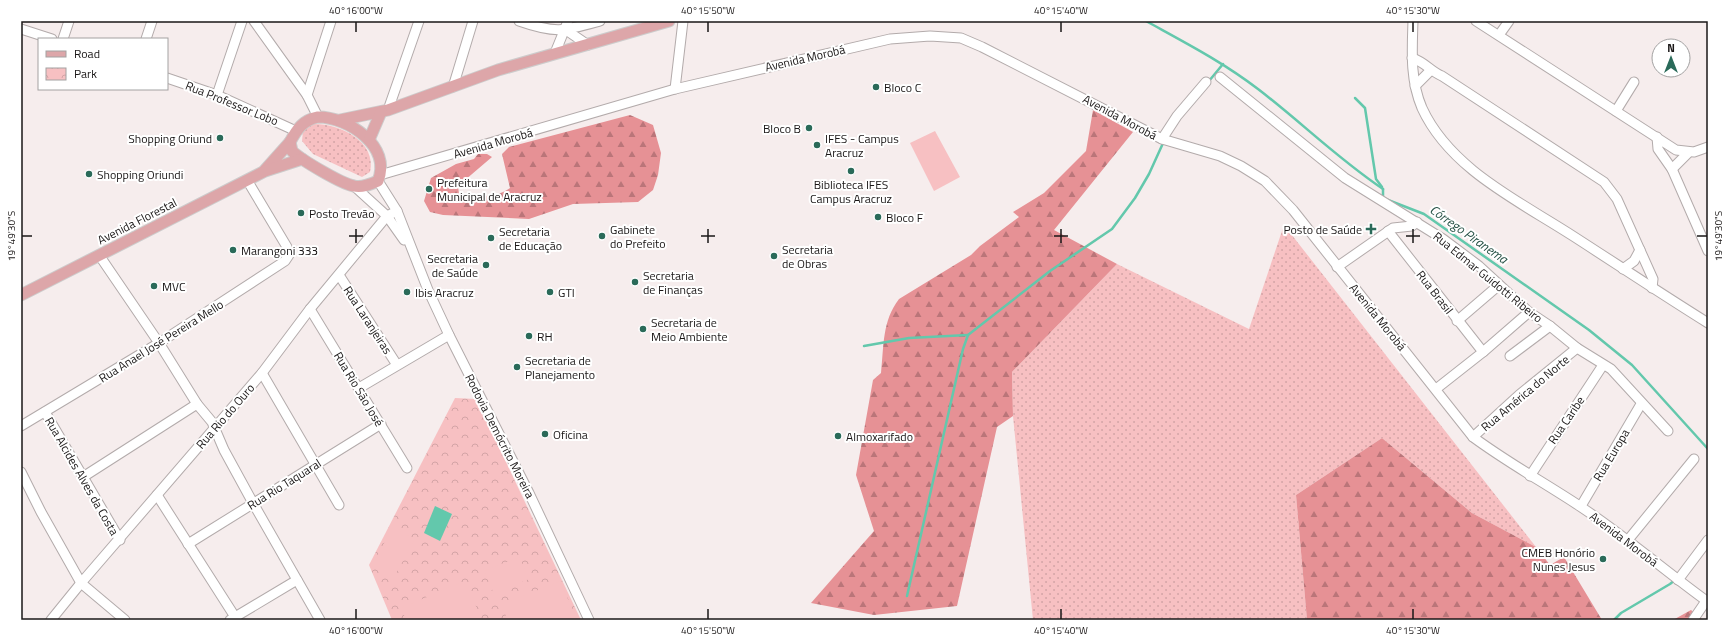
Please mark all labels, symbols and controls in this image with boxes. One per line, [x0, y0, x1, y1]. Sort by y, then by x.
text: 40°16'00"W [329, 3, 383, 18]
text: 40°15'50"W [681, 3, 735, 18]
text: 40°15'40"W [1034, 3, 1088, 18]
text: 40°15'30"W [1386, 3, 1440, 18]
legend [38, 38, 168, 90]
north arrow [1651, 38, 1691, 78]
street label: Avenida Morobá [763, 40, 847, 76]
text: N [1667, 40, 1675, 56]
text: Road [74, 44, 100, 63]
text: Park [74, 64, 97, 83]
street label: Rua Professor Lobo [183, 76, 281, 130]
place label: Bloco C [884, 78, 922, 97]
marker: Bloco C [871, 82, 881, 92]
street label: Avenida Morobá [1079, 89, 1161, 145]
place label: Bloco B [763, 119, 801, 138]
street label: Avenida Morobá [451, 123, 535, 163]
marker: Bloco B [804, 123, 814, 133]
place label: Shopping Oriund [128, 129, 212, 148]
place label: IFES - Campus Aracruz [825, 129, 899, 162]
marker: Shopping Oriund [215, 133, 225, 143]
marker: IFES - Campus Aracruz [812, 140, 822, 150]
place label: Shopping Oriundi [97, 165, 183, 184]
marker: Biblioteca IFES Campus Aracruz [846, 166, 856, 176]
marker: Shopping Oriundi [84, 169, 94, 179]
place label: Prefeitura Municipal de Aracruz [437, 173, 542, 206]
place label: Biblioteca IFES Campus Aracruz [810, 175, 892, 208]
marker: Prefeitura Municipal de Aracruz [424, 184, 434, 194]
street label: Avenida Florestal [94, 193, 180, 249]
water label: Córrego Piranema [1426, 200, 1513, 269]
place label: Posto Trevão [309, 204, 374, 223]
marker: Posto Trevão [296, 208, 306, 218]
place label: Bloco F [886, 208, 923, 227]
text: 19°49'30"S [4, 211, 19, 261]
text: 19°49'30"S [1711, 211, 1726, 261]
marker: Bloco F [873, 212, 883, 222]
place label: Gabinete do Prefeito [610, 220, 666, 253]
place label: Posto de Saúde [1283, 220, 1362, 239]
place label: Secretaria de Educação [499, 222, 562, 255]
marker: Posto de Saúde [1365, 223, 1377, 235]
street label: Rua Edmar Guidotti Ribeiro [1429, 227, 1547, 327]
marker: Gabinete do Prefeito [597, 231, 607, 241]
marker: Secretaria de Educação [486, 233, 496, 243]
place label: Secretaria de Obras [782, 240, 833, 273]
place label: Marangoni 333 [241, 241, 318, 260]
marker: Marangoni 333 [228, 245, 238, 255]
place label: Secretaria de Saúde [427, 249, 478, 282]
marker: Secretaria de Obras [769, 251, 779, 261]
marker: Secretaria de Saúde [481, 260, 491, 270]
place label: Secretaria de Finanças [643, 266, 703, 299]
street label: Rua Brasil [1412, 266, 1458, 318]
place label: MVC [162, 277, 186, 296]
marker: Secretaria de Finanças [630, 277, 640, 287]
street label: Avenida Morobá [1345, 279, 1411, 355]
marker: MVC [149, 281, 159, 291]
street label: Rua Laranjeiras [339, 282, 397, 358]
place label: Ibis Aracruz [415, 283, 474, 302]
place label: GTI [558, 283, 575, 302]
marker: Ibis Aracruz [402, 287, 412, 297]
marker: GTI [545, 287, 555, 297]
street label: Rua Anael José Pereira Mello [95, 295, 227, 387]
place label: Secretaria de Meio Ambiente [651, 313, 728, 346]
marker: Secretaria de Meio Ambiente [638, 324, 648, 334]
place label: RH [537, 327, 553, 346]
marker: RH [524, 331, 534, 341]
street label: Rua Rio São José [329, 348, 389, 430]
street label: Rua América do Norte [1477, 350, 1573, 436]
place label: Secretaria de Planejamento [525, 351, 595, 384]
marker: Secretaria de Planejamento [512, 362, 522, 372]
street label: Rodovia Demócrito Moreira [460, 370, 540, 502]
street label: Rua Rio do Ouro [191, 379, 259, 453]
street label: Rua Caribe [1543, 392, 1589, 448]
street label: Rua Alcides Alves da Costa [40, 413, 124, 539]
place label: Oficina [553, 425, 588, 444]
street label: Rua Europa [1588, 425, 1634, 485]
place label: Almoxarifado [846, 427, 913, 446]
marker: Oficina [540, 429, 550, 439]
marker: Almoxarifado [833, 431, 843, 441]
street label: Rua Rio Taquaral [243, 454, 325, 514]
street label: Avenida Morobá [1586, 507, 1662, 571]
place label: CMEB Honório Nunes Jesus [1521, 543, 1595, 576]
marker: CMEB Honório Nunes Jesus [1598, 554, 1608, 564]
text: 40°16'00"W [329, 623, 383, 638]
text: 40°15'50"W [681, 623, 735, 638]
text: 40°15'40"W [1034, 623, 1088, 638]
text: 40°15'30"W [1386, 623, 1440, 638]

